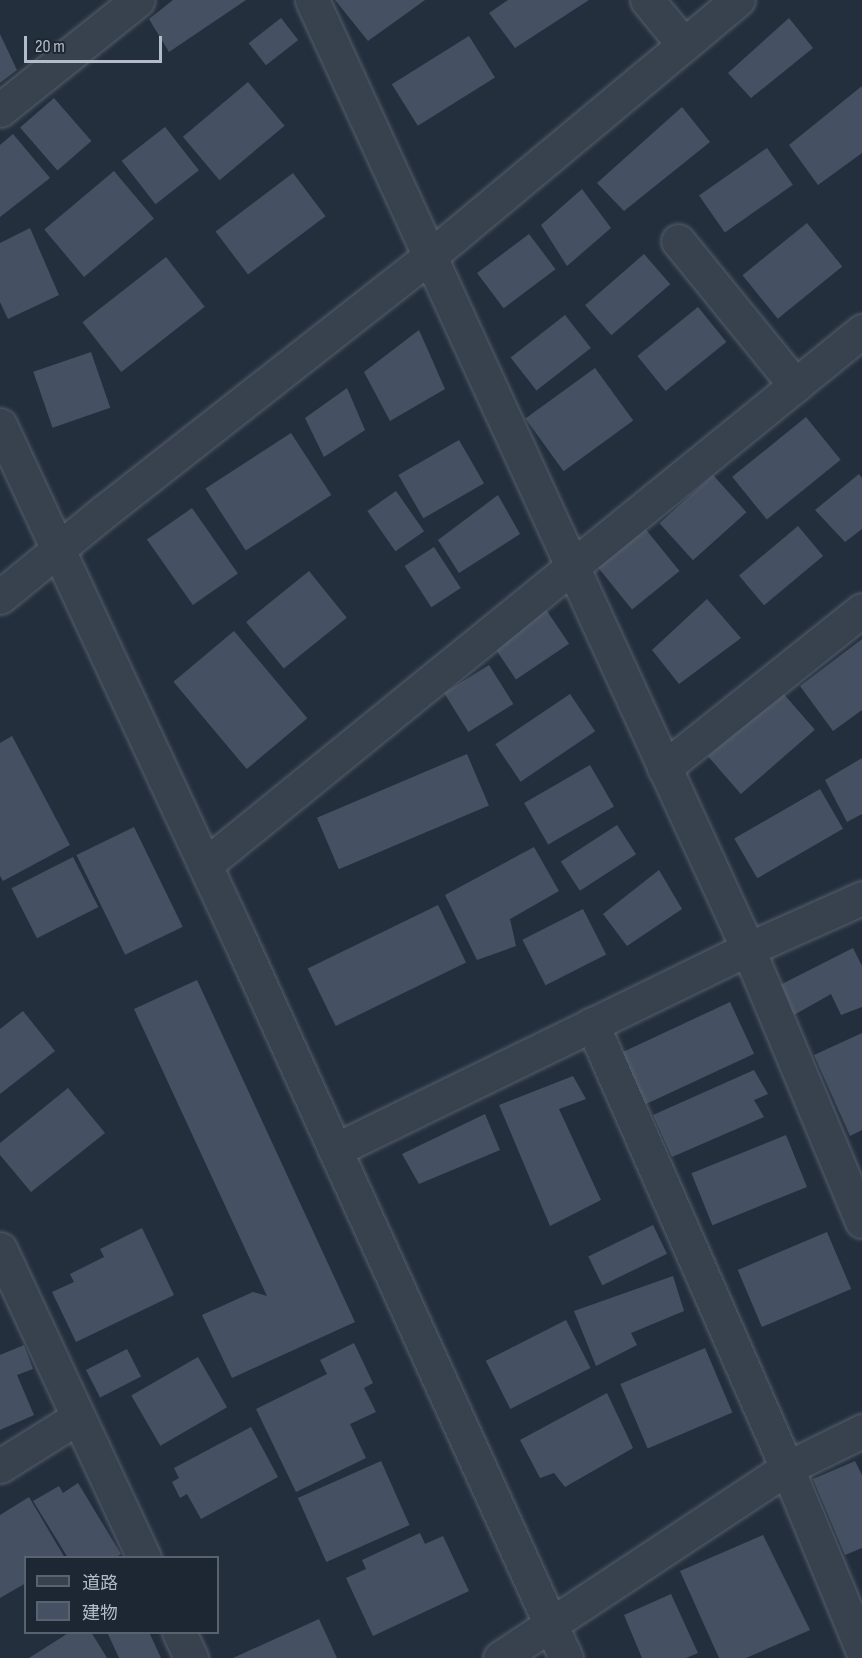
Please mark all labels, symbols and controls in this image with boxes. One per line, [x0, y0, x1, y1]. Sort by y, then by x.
scale bar [27, 24, 165, 62]
text: 20 m [35, 36, 65, 57]
legend [24, 1556, 219, 1634]
text: 道路 [82, 1573, 118, 1594]
text: 建物 [82, 1603, 118, 1624]

